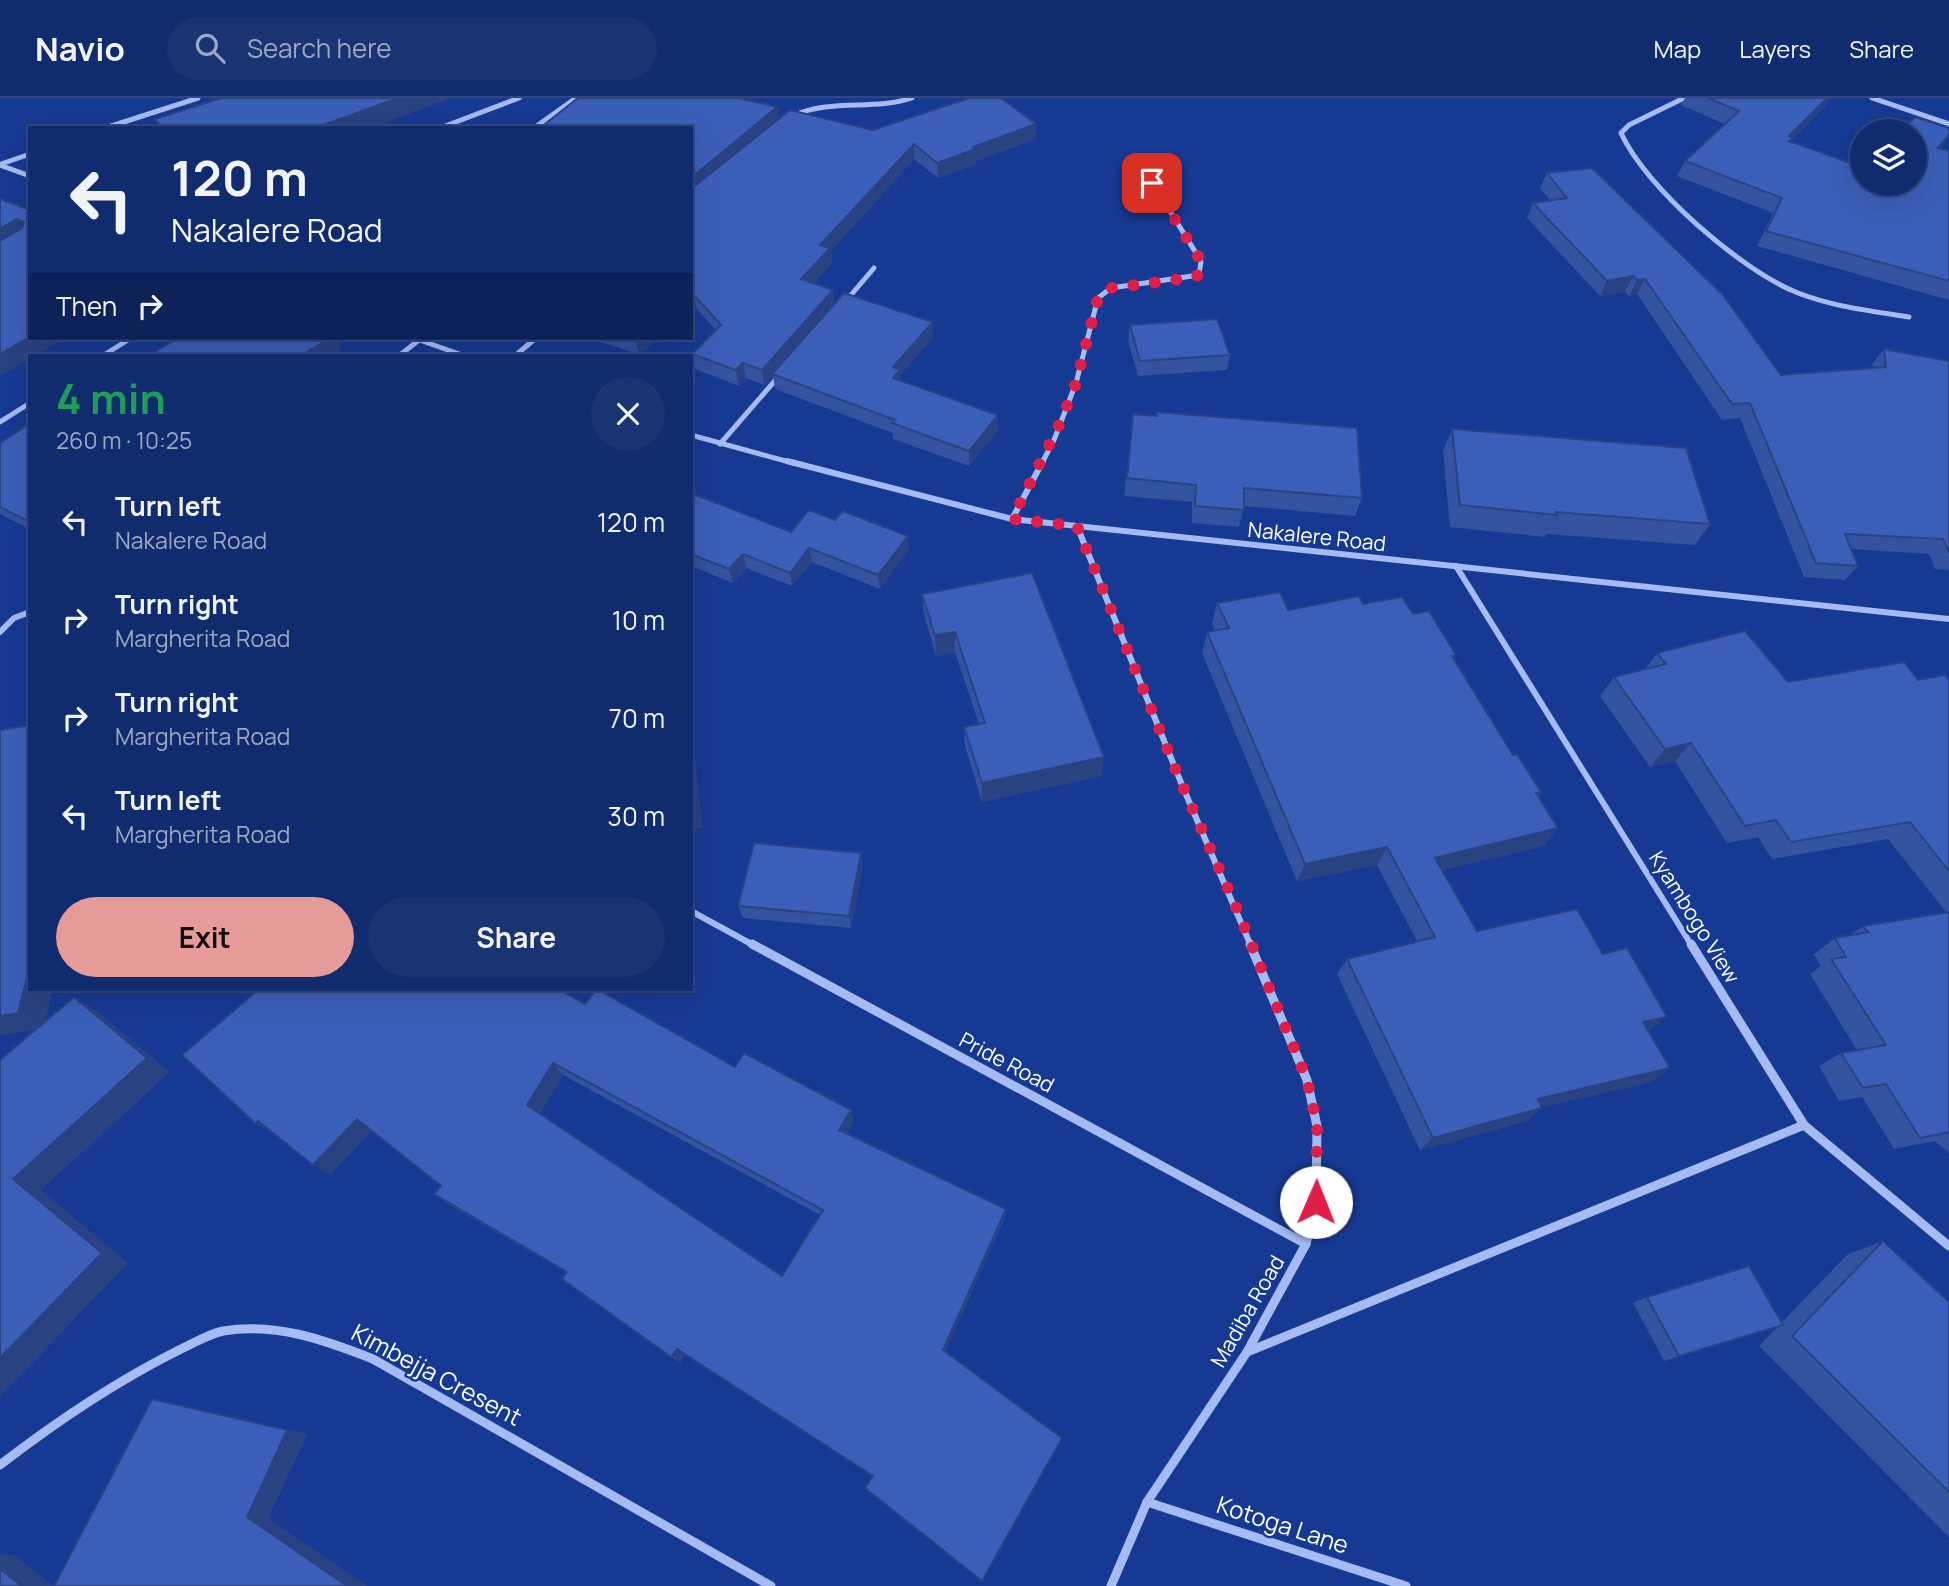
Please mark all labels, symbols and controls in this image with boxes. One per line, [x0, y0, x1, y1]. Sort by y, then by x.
search box [167, 17, 657, 80]
text: Navio [35, 26, 125, 71]
icon: search [191, 29, 229, 67]
text: Search here [247, 30, 391, 66]
text: Map [1654, 32, 1701, 65]
text: Layers [1739, 32, 1811, 65]
text: Share [1849, 32, 1914, 65]
map controls [1850, 119, 1927, 196]
button: layers [1850, 119, 1927, 196]
text: 120 m [171, 144, 308, 211]
pin [1122, 153, 1182, 213]
icon: left [56, 154, 147, 245]
icon: arrive [1133, 164, 1171, 202]
text: Nakalere Road [171, 208, 383, 252]
icon: right [131, 287, 169, 325]
text: Then [56, 288, 117, 324]
text: 4 min [56, 369, 166, 427]
button: close [591, 377, 665, 451]
text: 260 m · 10:25 [56, 424, 192, 456]
text: Turn left [115, 488, 222, 524]
icon: left [56, 503, 94, 541]
text: 120 m [597, 504, 665, 540]
street label: Nakalere Road [1246, 515, 1388, 557]
text: Nakalere Road [115, 524, 267, 556]
text: Turn right [115, 586, 239, 622]
icon: right [56, 601, 94, 639]
text: 10 m [612, 602, 665, 638]
text: Margherita Road [115, 622, 290, 654]
text: Turn right [115, 684, 239, 720]
icon: right [56, 699, 94, 737]
text: 70 m [609, 700, 665, 736]
text: Margherita Road [115, 720, 290, 752]
text: Turn left [115, 782, 222, 818]
icon: left [56, 797, 94, 835]
text: 30 m [608, 798, 665, 834]
text: Margherita Road [115, 818, 290, 850]
street label: Kyambogo View [1643, 846, 1747, 988]
button: Exit [56, 897, 354, 977]
button: Share [368, 897, 665, 977]
street label: Pride Road [955, 1025, 1059, 1099]
position arrow [1279, 1165, 1353, 1239]
street label: Madiba Road [1204, 1250, 1290, 1372]
street label: Kimbejja Cresent [346, 1315, 528, 1433]
street label: Kotoga Lane [1213, 1487, 1353, 1561]

